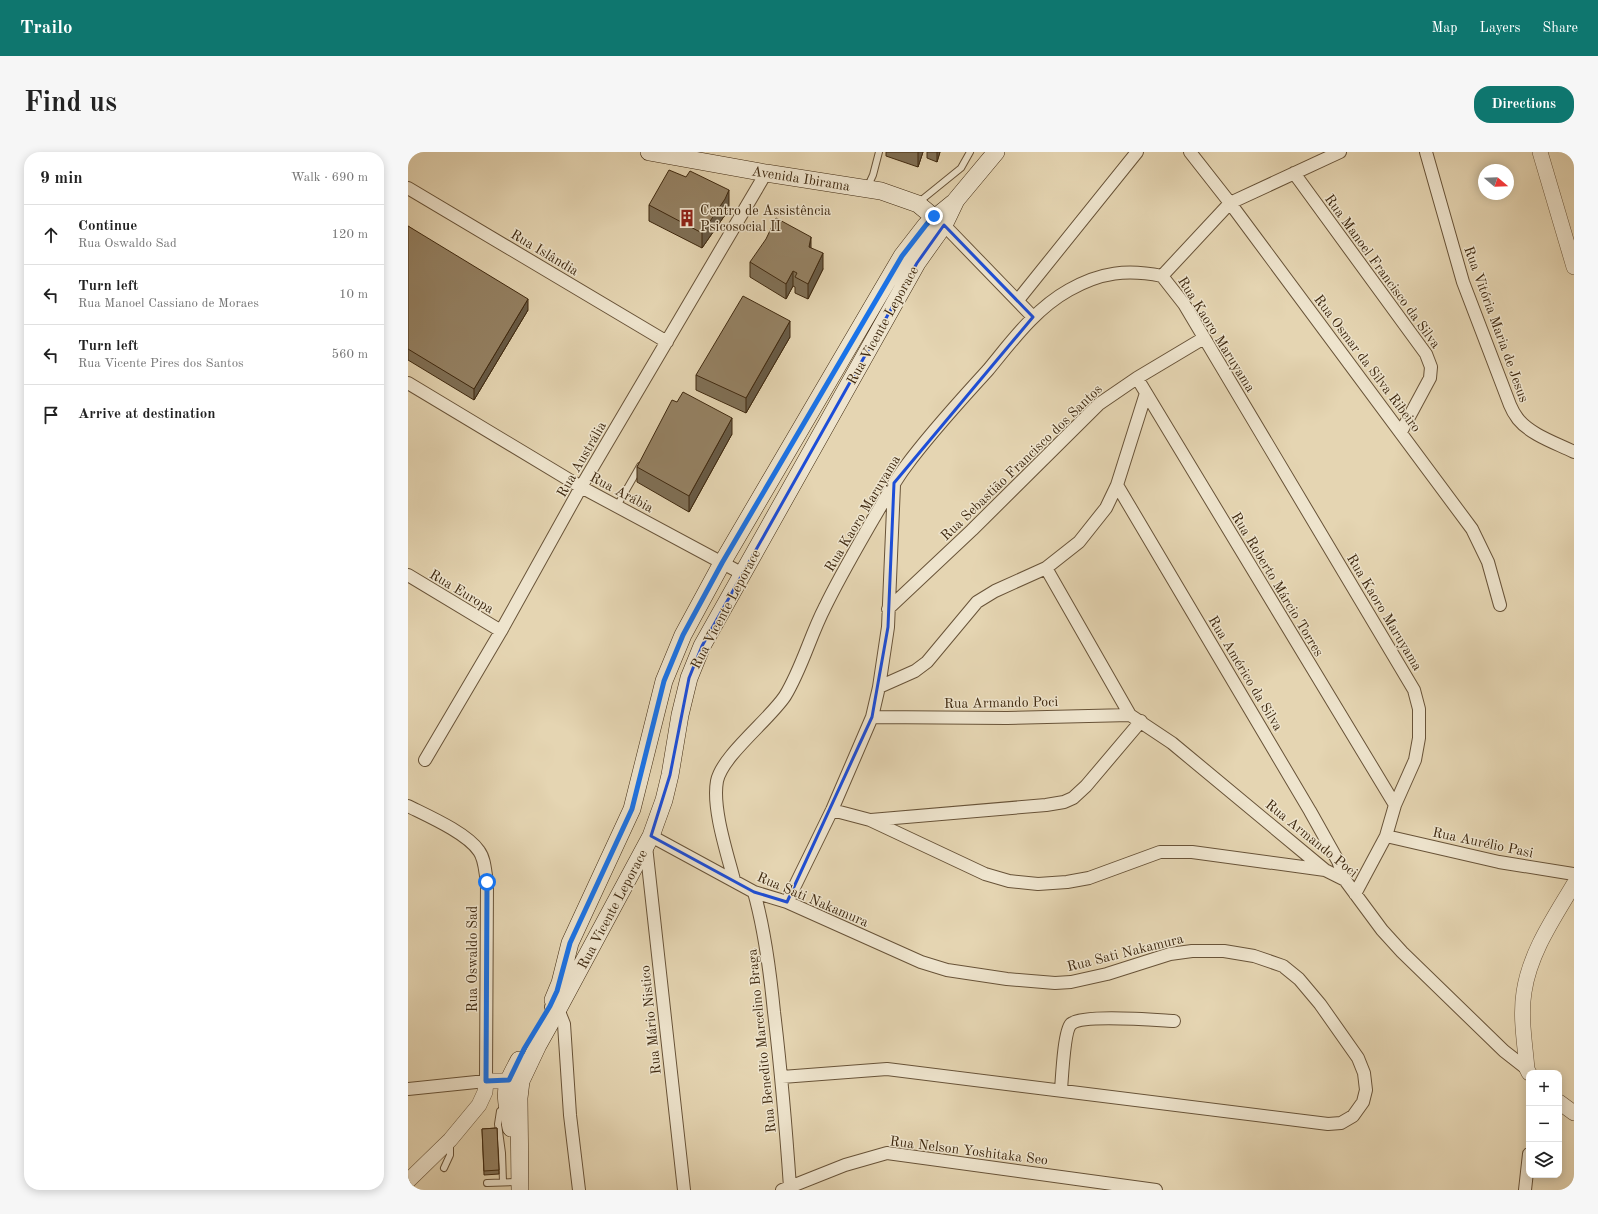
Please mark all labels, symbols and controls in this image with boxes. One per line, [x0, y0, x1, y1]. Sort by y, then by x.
text: Trailo [20, 19, 73, 38]
text: Map [1432, 21, 1458, 35]
text: Layers [1480, 21, 1521, 35]
text: Share [1543, 21, 1578, 35]
button: Directions [1474, 86, 1574, 123]
text: Find us [24, 90, 117, 118]
street label: Avenida Ibirama [751, 164, 851, 194]
north arrow [1478, 164, 1514, 200]
text: 9 min [40, 170, 83, 187]
text: Walk · 690 m [291, 171, 368, 184]
street label: Rua Manoel Francisco da Silva [1322, 192, 1443, 351]
place label: Centro de Assistência Psicosocial II [700, 204, 831, 234]
route end [925, 207, 943, 225]
building icon: Centro de Assistência Psicosocial II [677, 208, 697, 228]
text: Continue [78, 219, 137, 234]
icon: ahead [40, 224, 62, 246]
street label: Rua Islândia [508, 227, 581, 279]
text: 120 m [331, 228, 368, 241]
text: Rua Oswaldo Sad [78, 237, 177, 250]
street label: Rua Vitória Maria de Jesus [1461, 245, 1531, 404]
street label: Rua Vicente Leporace [845, 264, 921, 387]
street label: Rua Kaoro Maruyama [1175, 274, 1257, 395]
text: Turn left [78, 279, 138, 294]
icon: left [40, 284, 62, 306]
text: 10 m [339, 288, 368, 301]
street label: Rua Osmar da Silva Ribeiro [1311, 292, 1423, 435]
text: Rua Manoel Cassiano de Moraes [78, 297, 259, 310]
text: Turn left [78, 339, 138, 354]
icon: left [40, 344, 62, 366]
text: 560 m [331, 348, 368, 361]
text: Rua Vicente Pires dos Santos [78, 357, 244, 370]
street label: Rua Sebastião Francisco dos Santos [938, 382, 1105, 543]
icon: arrive [40, 404, 62, 426]
text: Arrive at destination [78, 407, 216, 422]
street label: Rua Austrália [555, 419, 609, 500]
street label: Rua Kaoro Maruyama [823, 453, 903, 574]
street label: Rua Arábia [588, 470, 656, 515]
street label: Rua Roberto Márcio Torres [1229, 510, 1326, 659]
street label: Rua Vicente Leporace [689, 548, 763, 671]
street label: Rua Kaoro Maruyama [1344, 552, 1424, 673]
street label: Rua Europa [427, 567, 496, 617]
street label: Rua Américo da Silva [1205, 614, 1285, 733]
street label: Rua Armando Poci [944, 695, 1058, 711]
street label: Rua Armando Poci [1263, 797, 1360, 880]
street label: Rua Aurélio Pasi [1431, 825, 1535, 861]
street label: Rua Vicente Leporace [576, 848, 650, 971]
street label: Rua Sati Nakamura [755, 870, 871, 930]
route start [478, 873, 496, 891]
street label: Rua Oswaldo Sad [466, 906, 480, 1012]
street label: Rua Sati Nakamura [1065, 932, 1185, 974]
street label: Rua Benedito Marcelino Braga [745, 948, 779, 1134]
street label: Rua Mário Nistico [638, 965, 664, 1075]
map controls [1526, 1070, 1562, 1178]
button: + [1526, 1070, 1562, 1106]
button: − [1526, 1106, 1562, 1142]
street label: Rua Nelson Yoshitaka Seo [889, 1134, 1049, 1168]
button: layers [1526, 1142, 1562, 1178]

